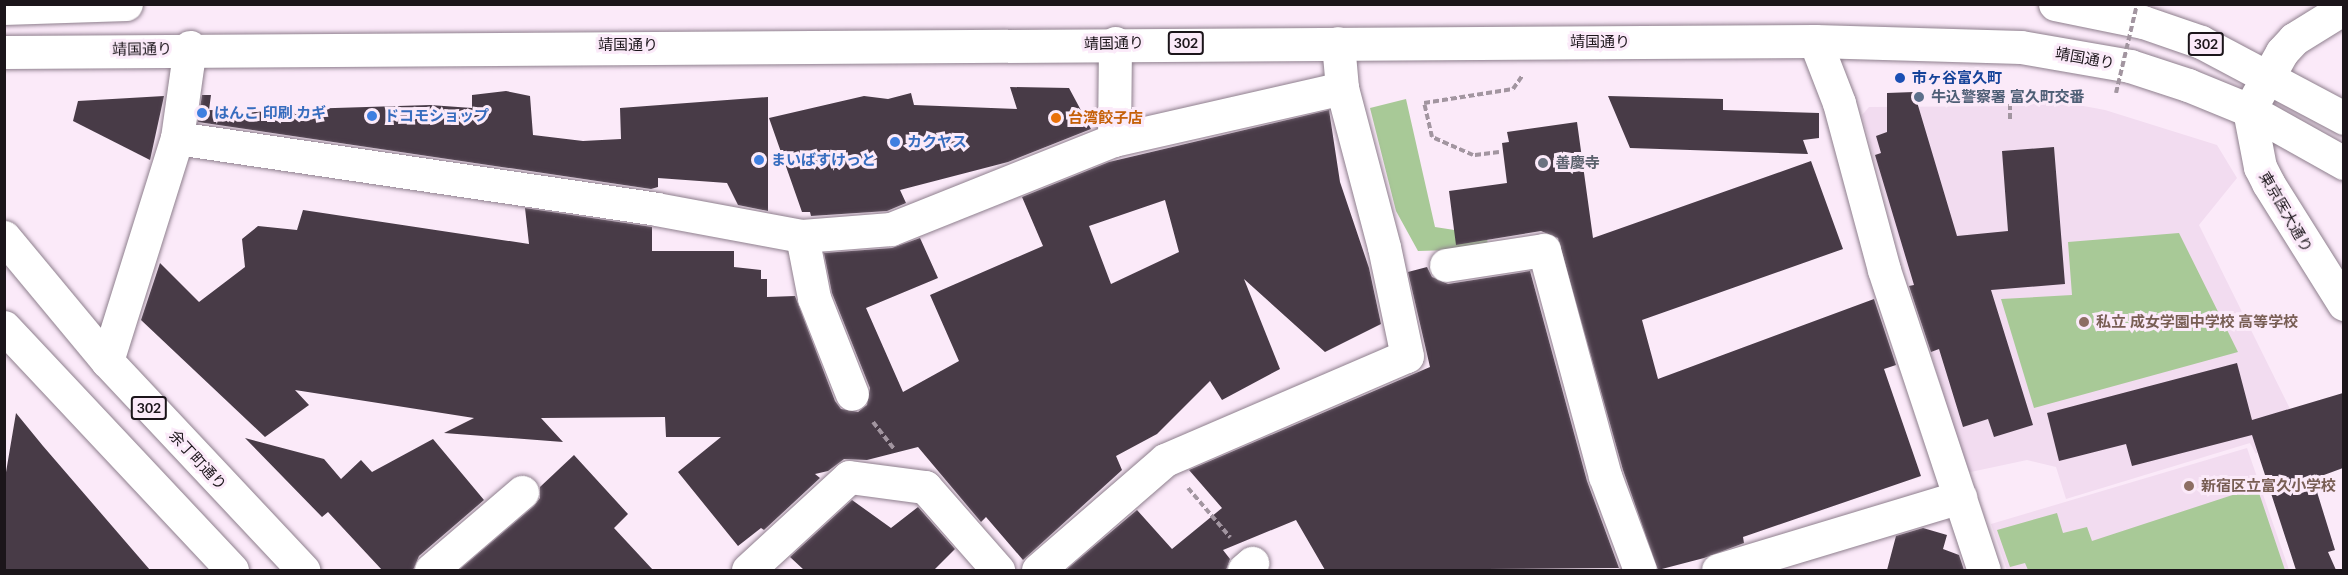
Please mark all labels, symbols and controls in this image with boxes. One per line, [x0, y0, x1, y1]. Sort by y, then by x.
road number: 302 [1166, 32, 1206, 54]
street label: 靖国通り [1084, 33, 1144, 53]
street label: 靖国通り [1570, 33, 1630, 51]
road number: 302 [2186, 33, 2226, 55]
street label: 靖国通り [598, 36, 658, 54]
street label: 靖国通り [112, 39, 172, 59]
street label: 靖国通り [2054, 44, 2116, 72]
place label: 市ヶ谷富久町 [1912, 69, 2002, 87]
marker: 市ヶ谷富久町 [1893, 71, 1907, 85]
place label: 牛込警察署 富久町交番 [1931, 88, 2085, 106]
marker: 牛込警察署 富久町交番 [1912, 90, 1926, 104]
place label: はんこ 印刷 カギ [214, 104, 326, 122]
marker: はんこ 印刷 カギ [195, 106, 209, 120]
place label: ドコモショップ [384, 107, 489, 125]
marker: ドコモショップ [365, 109, 379, 123]
place label: 台湾餃子店 [1068, 109, 1143, 127]
marker: 台湾餃子店 [1049, 111, 1063, 125]
place label: カクヤス [907, 133, 967, 151]
marker: カクヤス [888, 135, 902, 149]
place label: まいばすけっと [771, 151, 876, 169]
marker: まいばすけっと [752, 153, 766, 167]
place label: 善慶寺 [1555, 154, 1600, 172]
marker: 善慶寺 [1536, 156, 1550, 170]
street label: 東京医大通り [2256, 169, 2316, 255]
place label: 私立 成女学園中学校 高等学校 [2096, 313, 2298, 331]
marker: 私立 成女学園中学校 高等学校 [2077, 315, 2091, 329]
road number: 302 [130, 397, 168, 419]
street label: 余丁町通り [166, 426, 230, 494]
place label: 新宿区立富久小学校 [2201, 477, 2336, 495]
marker: 新宿区立富久小学校 [2182, 479, 2196, 493]

